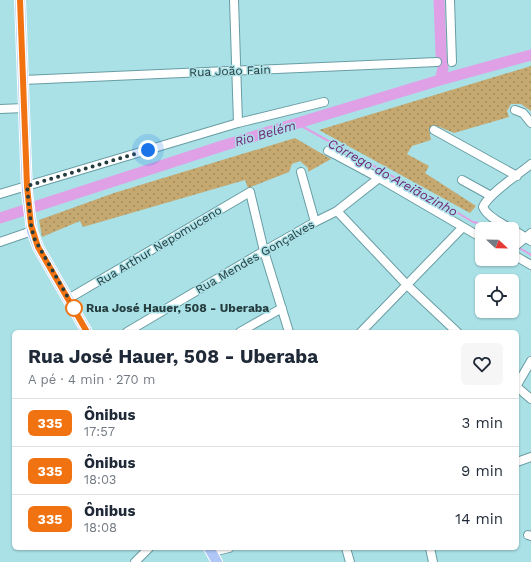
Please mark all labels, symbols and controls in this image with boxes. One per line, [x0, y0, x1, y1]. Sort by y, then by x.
street label: Rua João Fain [189, 63, 271, 79]
water label: Rio Belém [233, 118, 297, 149]
water label: Córrego do Areiãozinho [325, 135, 460, 219]
your location [138, 140, 158, 160]
street label: Rua Arthur Nepomuceno [94, 203, 224, 289]
street label: Rua Mendes Gonçalves [193, 217, 317, 297]
north arrow [475, 222, 519, 266]
map controls [475, 222, 519, 318]
button: locate [475, 274, 519, 318]
marker: Rua José Hauer, 508 - Uberaba [65, 299, 83, 317]
place label: Rua José Hauer, 508 - Uberaba [86, 301, 269, 315]
button: heart [461, 343, 503, 385]
text: Rua José Hauer, 508 - Uberaba [28, 345, 318, 368]
text: A pé · 4 min · 270 m [28, 372, 155, 387]
text: Ônibus [84, 406, 135, 424]
text: 3 min [462, 414, 503, 432]
text: 335 [38, 415, 62, 431]
text: 17:57 [84, 424, 115, 439]
text: Ônibus [84, 454, 135, 472]
text: 9 min [461, 462, 503, 480]
text: 335 [38, 463, 62, 479]
text: 18:03 [84, 472, 116, 487]
text: Ônibus [84, 502, 135, 520]
text: 14 min [455, 510, 503, 528]
text: 335 [38, 511, 62, 527]
text: 18:08 [84, 520, 117, 535]

